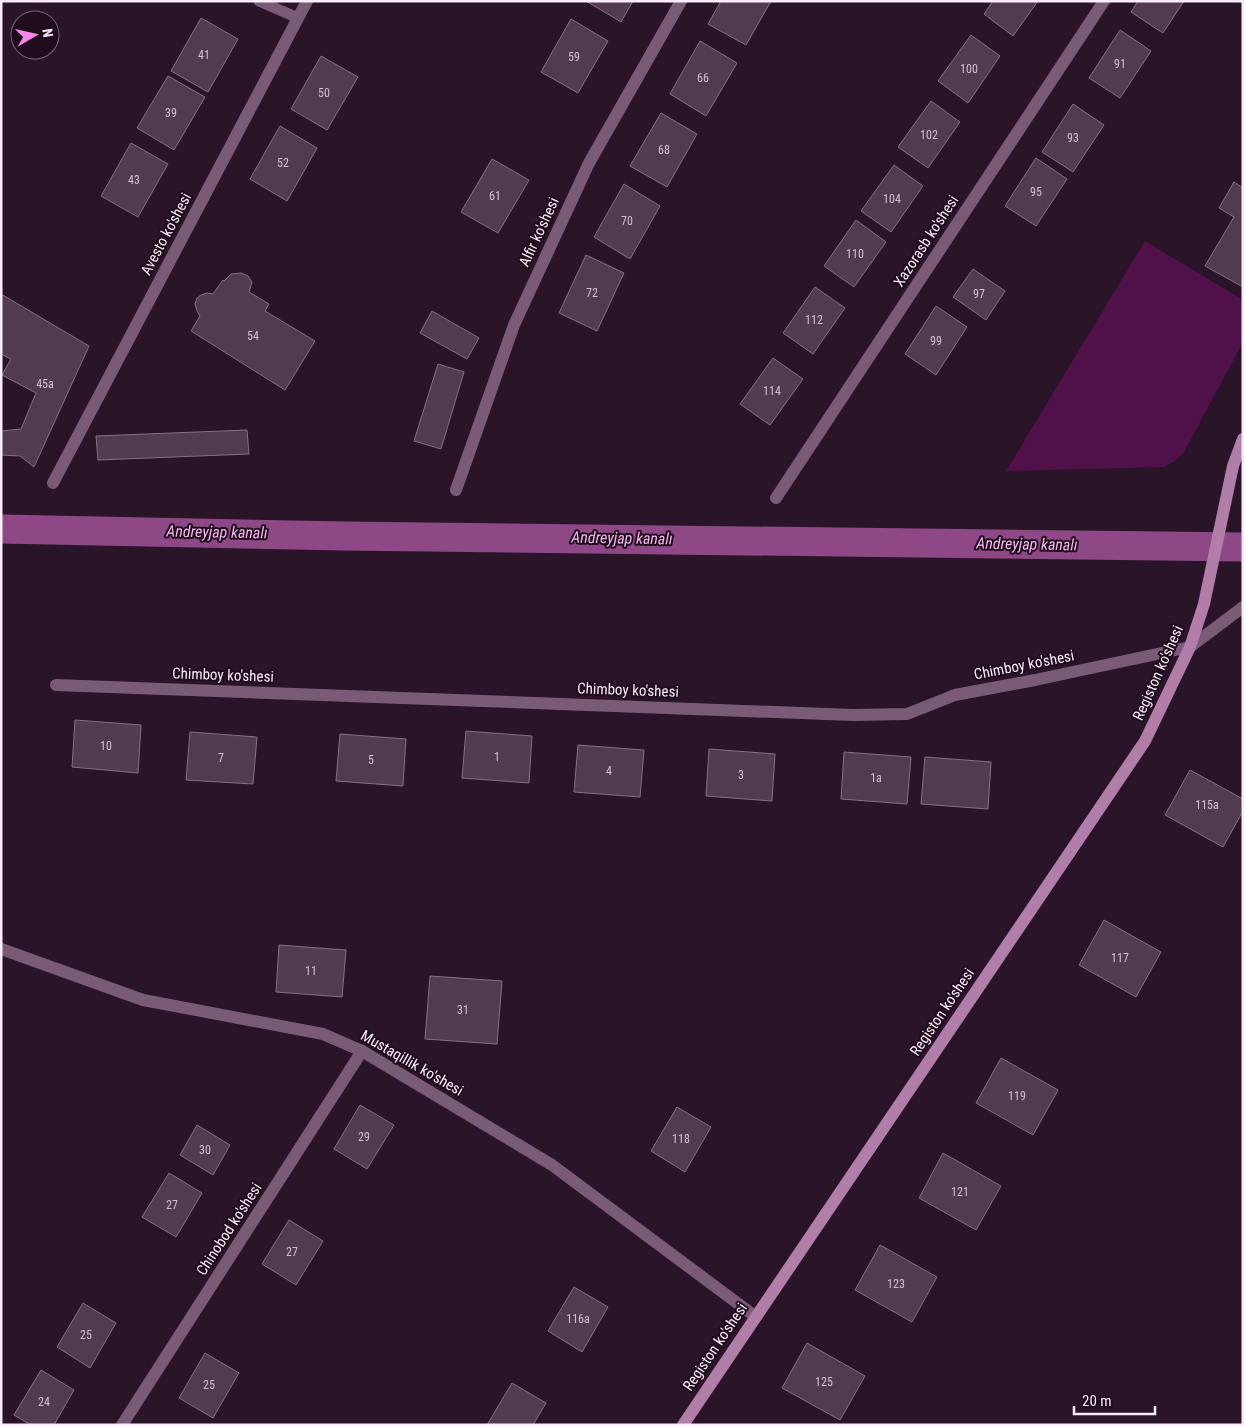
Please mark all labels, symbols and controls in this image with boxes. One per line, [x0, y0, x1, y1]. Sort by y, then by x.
north arrow [10, 10, 60, 60]
text: N [39, 27, 56, 38]
house number: 41 [198, 48, 210, 62]
house number: 59 [568, 50, 580, 64]
house number: 91 [1114, 57, 1126, 71]
house number: 100 [960, 62, 978, 76]
house number: 66 [697, 71, 709, 85]
house number: 50 [318, 86, 330, 100]
house number: 39 [165, 106, 177, 120]
house number: 102 [920, 128, 938, 142]
house number: 93 [1067, 131, 1079, 145]
house number: 68 [658, 143, 670, 157]
house number: 52 [277, 156, 289, 170]
house number: 43 [128, 173, 140, 187]
house number: 95 [1030, 185, 1042, 199]
house number: 61 [489, 189, 501, 203]
street label: Avesto ko'shesi [137, 190, 195, 278]
house number: 104 [883, 192, 901, 206]
street label: Xazorasb ko'shesi [890, 192, 962, 290]
street label: Alfir ko'shesi [515, 195, 563, 269]
house number: 70 [621, 214, 633, 228]
house number: 110 [846, 247, 864, 261]
house number: 72 [586, 286, 598, 300]
house number: 97 [973, 287, 985, 301]
house number: 112 [805, 313, 823, 327]
house number: 54 [247, 329, 259, 343]
house number: 99 [930, 334, 942, 348]
house number: 45a [36, 377, 54, 391]
house number: 114 [763, 384, 781, 398]
water label: Andreyjap kanalı [165, 522, 268, 542]
water label: Andreyjap kanalı [570, 528, 673, 548]
water label: Andreyjap kanalı [975, 534, 1078, 554]
street label: Registon ko'shesi [1129, 623, 1187, 723]
street label: Chimboy ko'shesi [972, 646, 1076, 684]
street label: Chimboy ko'shesi [172, 664, 274, 686]
street label: Chimboy ko'shesi [577, 679, 679, 701]
house number: 10 [100, 739, 112, 753]
house number: 1 [494, 750, 500, 764]
house number: 7 [218, 751, 224, 765]
house number: 5 [368, 753, 374, 767]
house number: 4 [606, 764, 612, 778]
house number: 3 [738, 768, 744, 782]
house number: 1a [870, 771, 882, 785]
house number: 115a [1195, 798, 1219, 812]
house number: 117 [1111, 951, 1129, 965]
house number: 11 [305, 964, 317, 978]
street label: Registon ko'shesi [906, 965, 978, 1059]
house number: 31 [457, 1003, 469, 1017]
street label: Mustaqillik ko'shesi [358, 1026, 466, 1100]
house number: 119 [1008, 1089, 1026, 1103]
house number: 29 [358, 1130, 370, 1144]
house number: 118 [672, 1132, 690, 1146]
house number: 30 [199, 1143, 211, 1157]
street label: Chinobod ko'shesi [192, 1179, 266, 1279]
house number: 121 [951, 1185, 969, 1199]
house number: 27 [166, 1198, 178, 1212]
house number: 27 [286, 1245, 298, 1259]
house number: 123 [887, 1277, 905, 1291]
street label: Registon ko'shesi [679, 1300, 751, 1394]
house number: 116a [566, 1312, 590, 1326]
house number: 25 [80, 1328, 92, 1342]
house number: 125 [815, 1375, 833, 1389]
house number: 25 [203, 1378, 215, 1392]
scale bar [1074, 1384, 1155, 1416]
text: 20 m [1082, 1392, 1112, 1410]
house number: 24 [38, 1395, 50, 1409]

